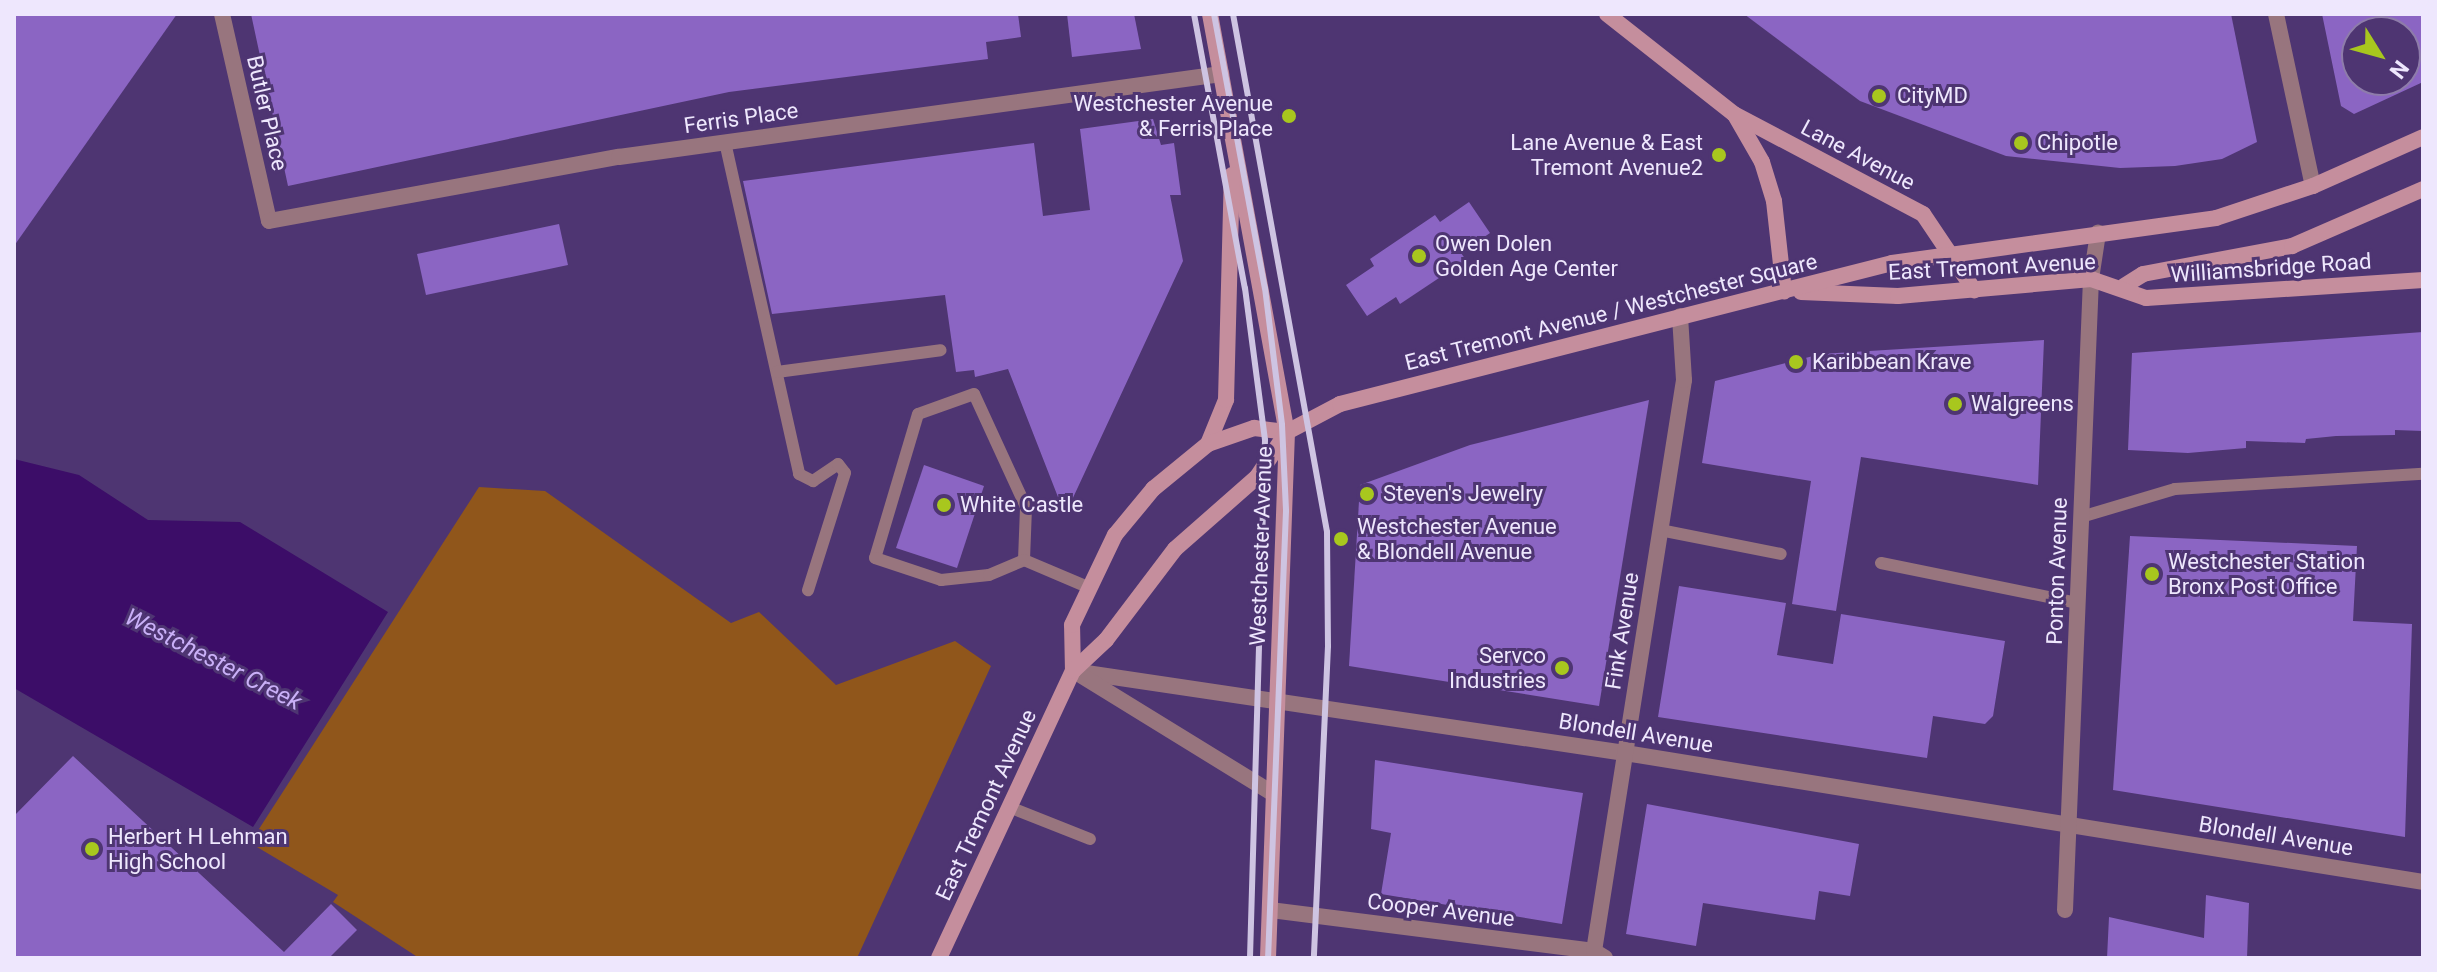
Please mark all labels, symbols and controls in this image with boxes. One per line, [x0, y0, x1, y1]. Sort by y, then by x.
north arrow [2341, 16, 2421, 96]
street label: Butler Place [241, 53, 293, 173]
text: N [2384, 56, 2414, 83]
place label: CityMD [1897, 83, 1968, 109]
marker: CityMD [1868, 85, 1890, 107]
place label: Westchester Avenue & Ferris Place [1073, 90, 1273, 142]
street label: Ferris Place [682, 97, 800, 139]
marker: Westchester Avenue & Ferris Place [1280, 107, 1298, 125]
street label: Lane Avenue [1797, 114, 1919, 196]
place label: Lane Avenue & East Tremont Avenue2 [1510, 129, 1703, 180]
place label: Chipotle [2037, 130, 2118, 156]
marker: Chipotle [2012, 134, 2030, 152]
marker: Lane Avenue & East Tremont Avenue2 [1710, 146, 1728, 164]
place label: Owen Dolen Golden Age Center [1435, 230, 1618, 282]
marker: Owen Dolen Golden Age Center [1410, 247, 1428, 265]
street label: East Tremont Avenue / Westchester Square [1402, 248, 1820, 376]
street label: East Tremont Avenue [1887, 248, 2097, 286]
street label: Williamsbridge Road [2170, 248, 2372, 288]
place label: Karibbean Krave [1812, 349, 1971, 375]
marker: Karibbean Krave [1787, 353, 1805, 371]
place label: Walgreens [1971, 391, 2074, 417]
marker: Walgreens [1946, 395, 1964, 413]
street label: Westchester Avenue [1244, 446, 1278, 646]
place label: Steven's Jewelry [1383, 481, 1543, 507]
marker: Steven's Jewelry [1358, 485, 1376, 503]
place label: White Castle [960, 492, 1083, 518]
marker: White Castle [935, 496, 953, 514]
street label: Ponton Avenue [2041, 497, 2073, 645]
place label: Westchester Avenue & Blondell Avenue [1357, 513, 1557, 564]
marker: Westchester Avenue & Blondell Avenue [1332, 530, 1350, 548]
place label: Westchester Station Bronx Post Office [2168, 548, 2365, 600]
marker: Westchester Station Bronx Post Office [2143, 565, 2161, 583]
street label: Fink Avenue [1600, 571, 1644, 691]
water label: Westchester Creek [120, 603, 306, 717]
place label: Servco Industries [1449, 642, 1546, 694]
marker: Servco Industries [1553, 659, 1571, 677]
street label: East Tremont Avenue [930, 705, 1042, 905]
street label: Blondell Avenue [1557, 708, 1715, 758]
street label: Blondell Avenue [2197, 811, 2355, 861]
place label: Herbert H Lehman High School [108, 823, 288, 874]
marker: Herbert H Lehman High School [83, 840, 101, 858]
street label: Cooper Avenue [1366, 888, 1516, 932]

